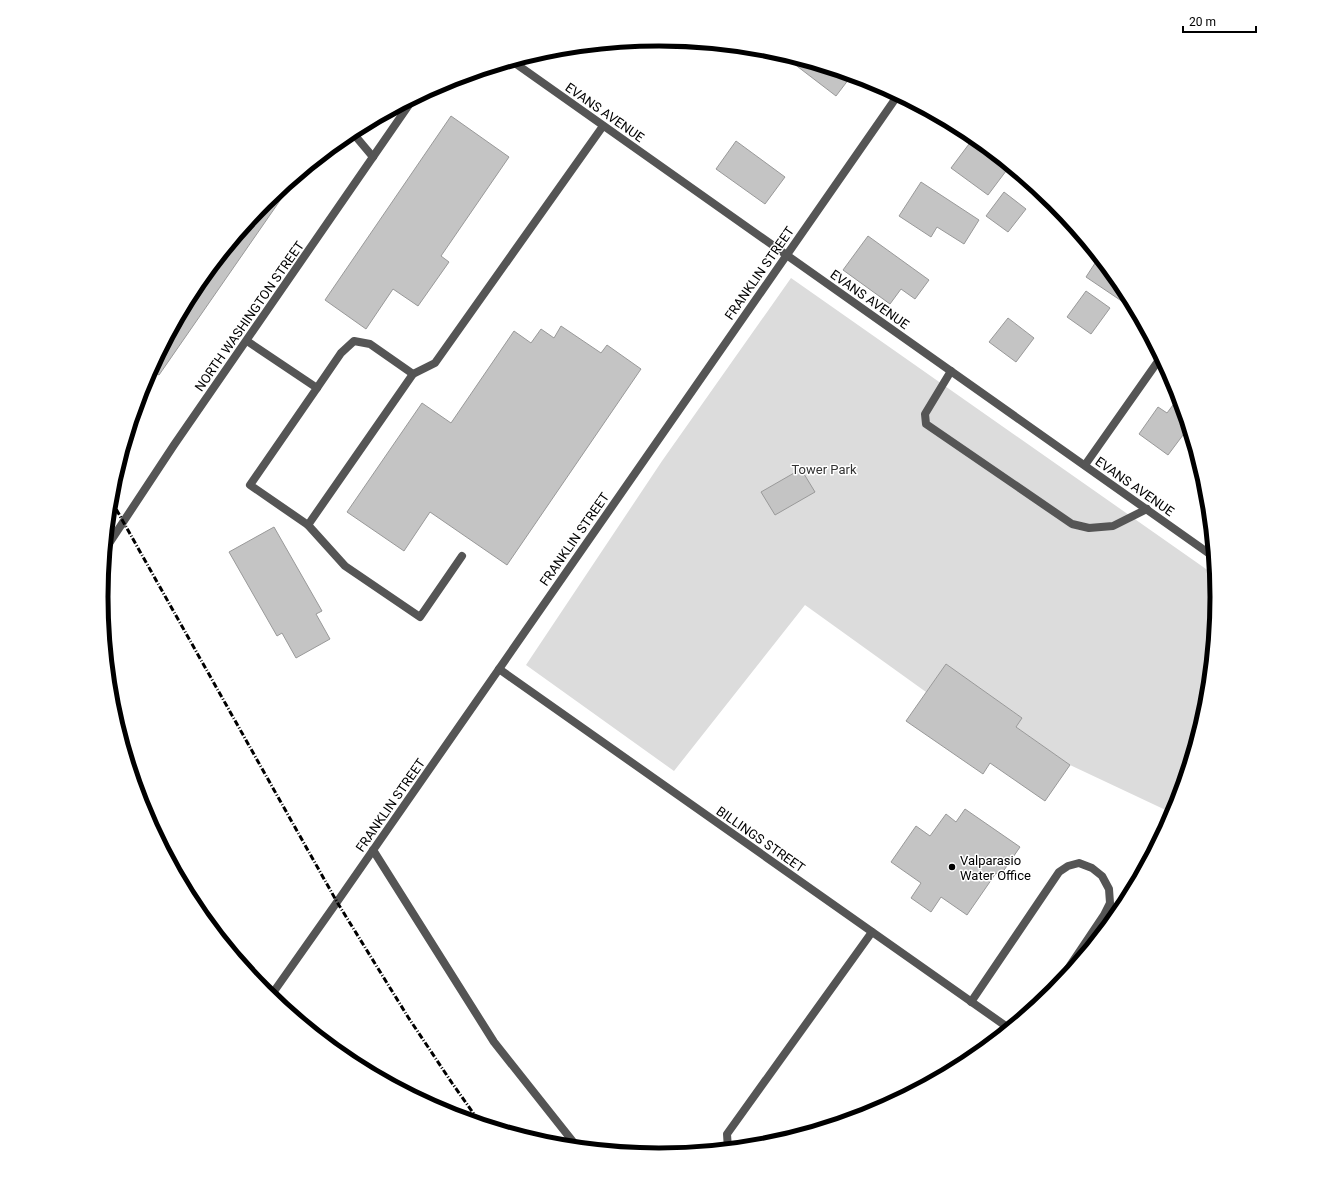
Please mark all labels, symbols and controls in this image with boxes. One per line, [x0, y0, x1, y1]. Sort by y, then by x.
scale bar [1183, 8, 1256, 34]
text: 20 m [1189, 15, 1216, 29]
street label: EVANS AVENUE [562, 80, 647, 145]
street label: FRANKLIN STREET [722, 224, 797, 323]
street label: NORTH WASHINGTON STREET [192, 238, 307, 394]
street label: EVANS AVENUE [827, 267, 912, 332]
street label: EVANS AVENUE [1092, 454, 1177, 519]
park label: Tower Park [791, 462, 857, 477]
street label: FRANKLIN STREET [537, 490, 612, 589]
street label: FRANKLIN STREET [353, 756, 428, 855]
street label: BILLINGS STREET [714, 803, 808, 876]
place label: Valparasio Water Office [960, 853, 1031, 883]
marker: Valparasio Water Office [947, 862, 957, 872]

